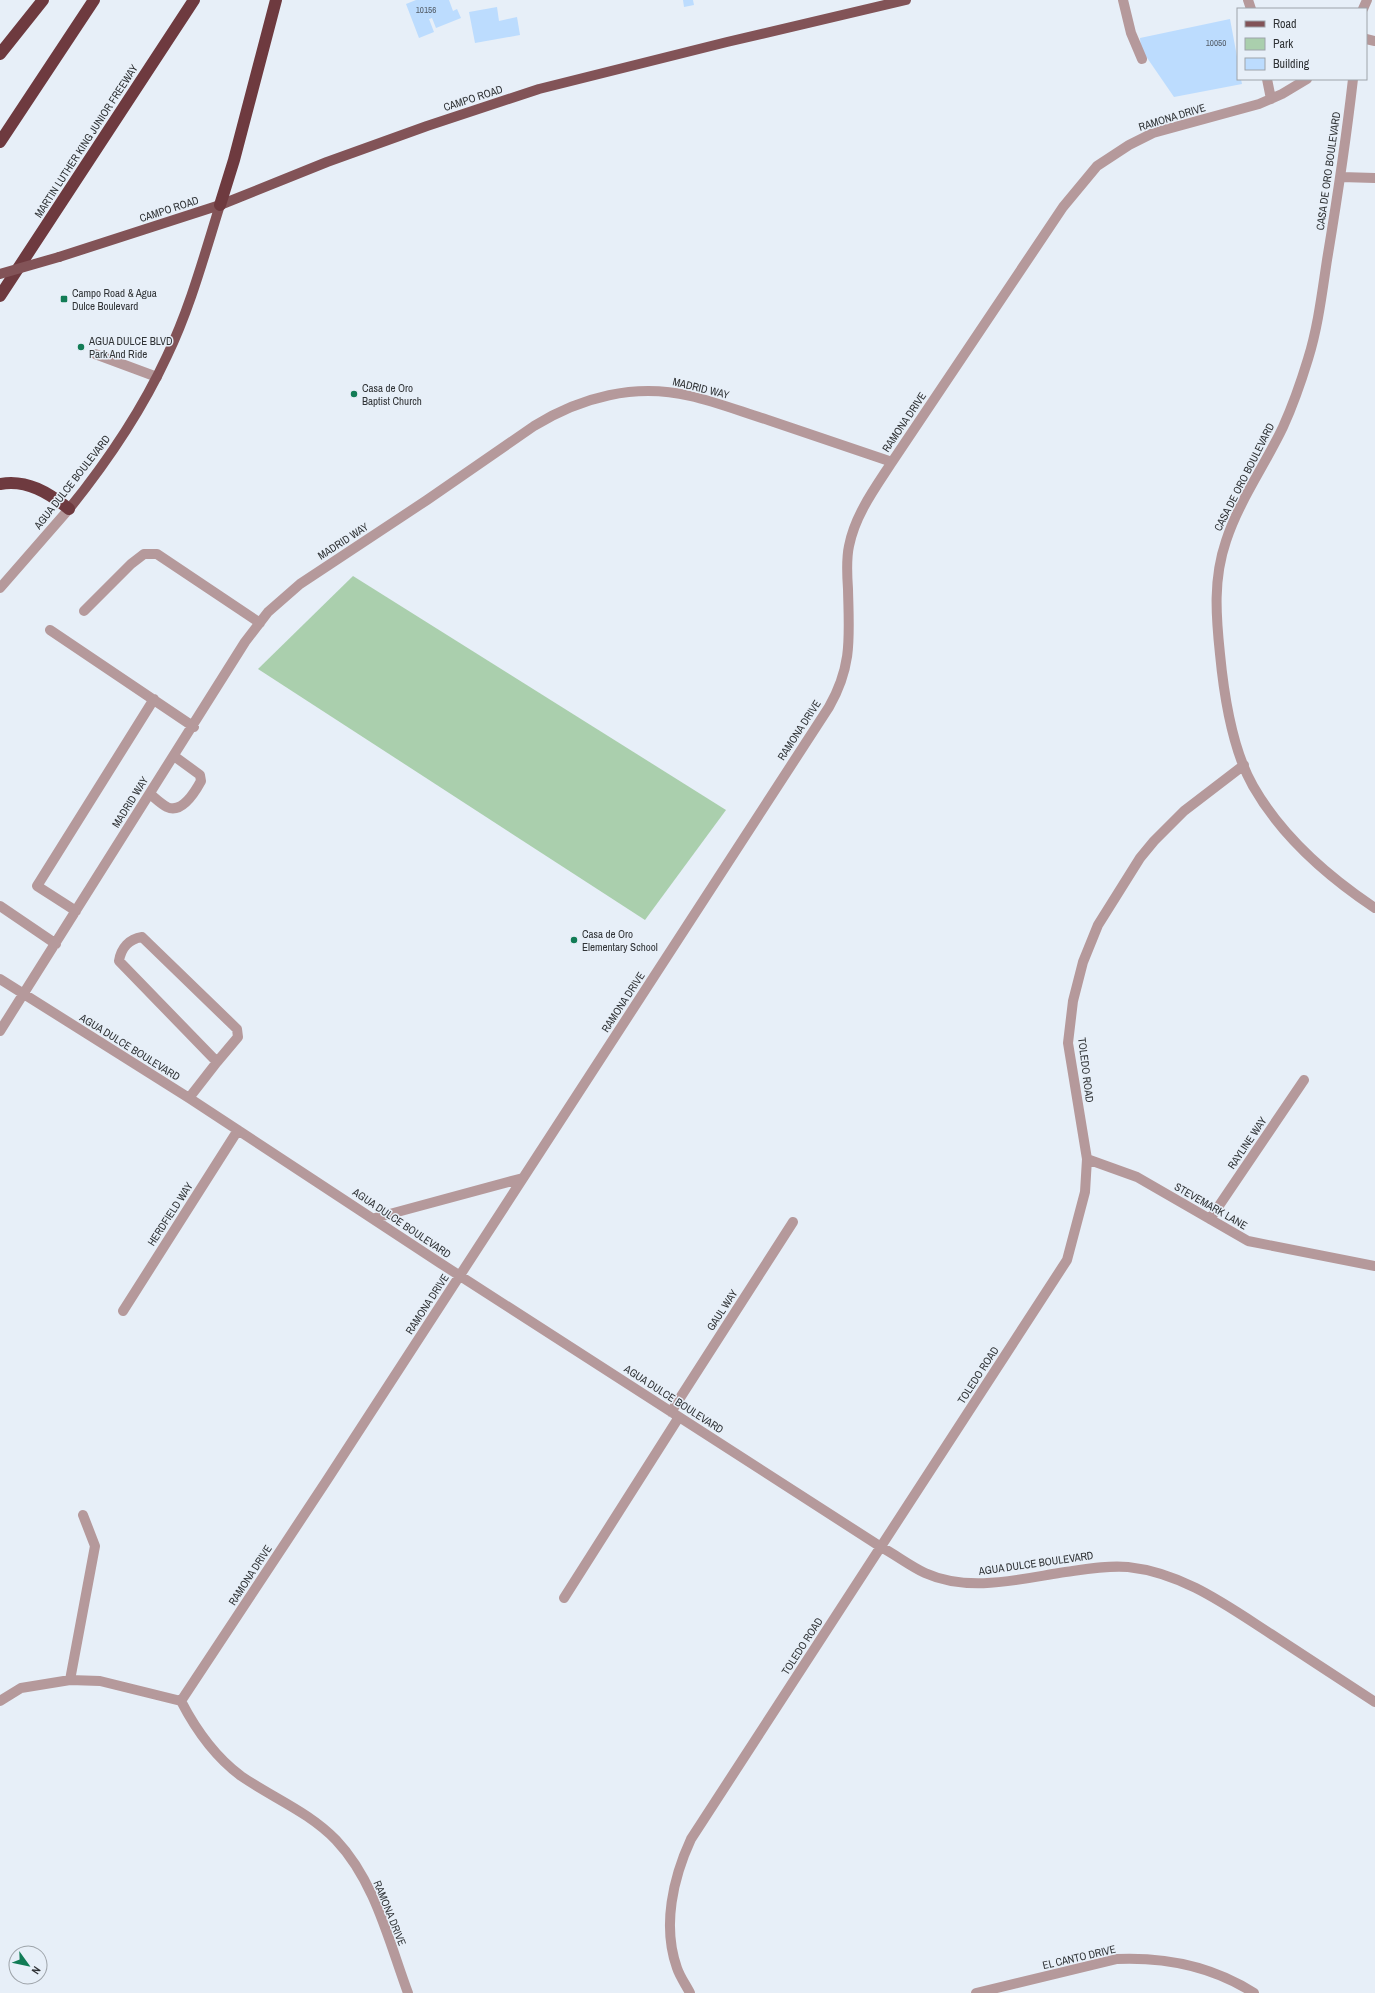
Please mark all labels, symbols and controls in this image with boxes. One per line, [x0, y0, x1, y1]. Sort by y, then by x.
house number: 10156 [416, 4, 436, 16]
legend [1237, 8, 1367, 80]
text: Road [1273, 16, 1297, 32]
text: Park [1273, 36, 1293, 52]
house number: 10050 [1206, 37, 1226, 49]
text: Building [1273, 56, 1310, 72]
street label: MARTIN LUTHER KING JUNIOR FREEWAY [31, 62, 141, 220]
street label: CAMPO ROAD [442, 82, 504, 114]
street label: RAMONA DRIVE [1137, 100, 1207, 134]
street label: CASA DE ORO BOULEVARD [1313, 111, 1343, 231]
street label: CAMPO ROAD [138, 193, 200, 225]
place label: Campo Road & Agua Dulce Boulevard [72, 286, 157, 313]
marker: Campo Road & Agua Dulce Boulevard [59, 294, 69, 304]
place label: AGUA DULCE BLVD Park And Ride [88, 334, 173, 361]
marker: AGUA DULCE BLVD Park And Ride [76, 342, 86, 352]
street label: MADRID WAY [671, 374, 731, 402]
place label: Casa de Oro Baptist Church [362, 381, 422, 408]
marker: Casa de Oro Baptist Church [349, 389, 359, 399]
street label: RAMONA DRIVE [879, 389, 929, 455]
street label: CASA DE ORO BOULEVARD [1211, 421, 1277, 533]
street label: AGUA DULCE BOULEVARD [30, 432, 113, 533]
street label: MADRID WAY [315, 519, 371, 563]
street label: RAMONA DRIVE [774, 697, 824, 763]
street label: MADRID WAY [109, 774, 151, 830]
place label: Casa de Oro Elementary School [582, 927, 658, 954]
marker: Casa de Oro Elementary School [569, 935, 579, 945]
street label: RAMONA DRIVE [598, 969, 648, 1035]
street label: AGUA DULCE BOULEVARD [76, 1010, 183, 1084]
street label: TOLEDO ROAD [1075, 1037, 1097, 1103]
street label: RAYLINE WAY [1224, 1114, 1270, 1172]
street label: HERDFIELD WAY [144, 1179, 196, 1249]
street label: STEVEMARK LANE [1172, 1180, 1250, 1232]
street label: AGUA DULCE BOULEVARD [349, 1184, 454, 1261]
street label: RAMONA DRIVE [402, 1271, 452, 1337]
street label: GAUL WAY [704, 1287, 740, 1333]
street label: TOLEDO ROAD [954, 1344, 1002, 1406]
street label: AGUA DULCE BOULEVARD [621, 1361, 726, 1436]
street label: RAMONA DRIVE [225, 1542, 275, 1608]
street label: AGUA DULCE BOULEVARD [977, 1548, 1094, 1578]
street label: TOLEDO ROAD [778, 1615, 826, 1677]
street label: RAMONA DRIVE [371, 1878, 409, 1948]
street label: EL CANTO DRIVE [1041, 1942, 1117, 1972]
north arrow [8, 1945, 48, 1985]
text: N [29, 1964, 44, 1977]

